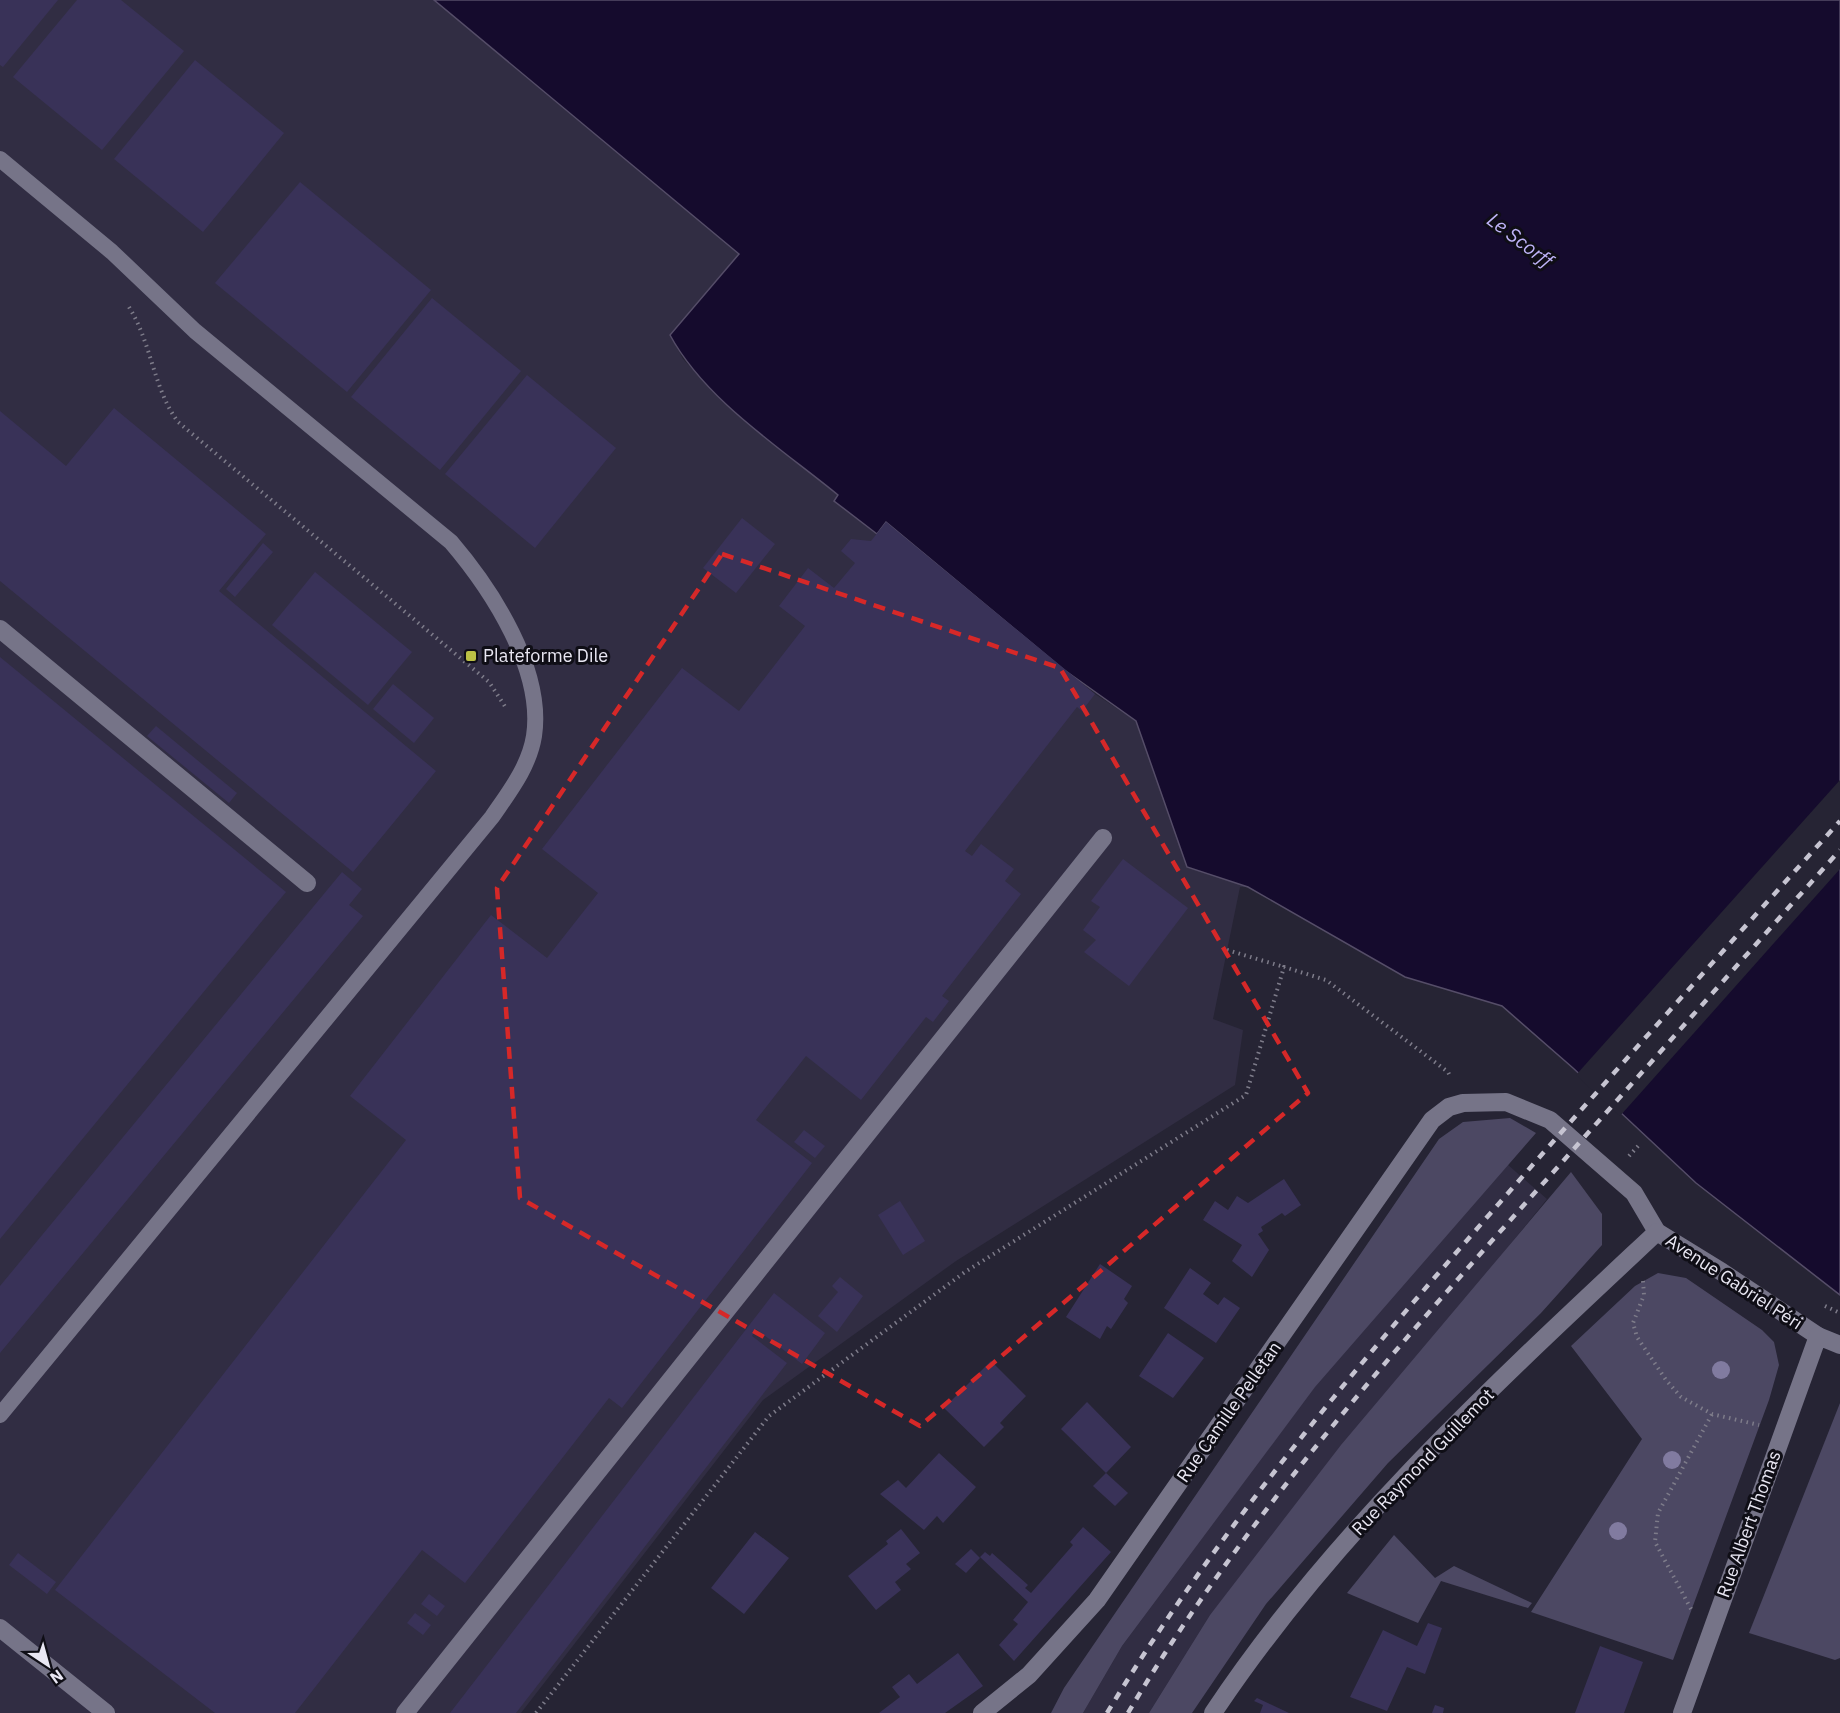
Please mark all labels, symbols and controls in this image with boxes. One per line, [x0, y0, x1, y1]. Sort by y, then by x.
water label: Le Scorff [1482, 206, 1560, 274]
place label: Plateforme Dile [483, 644, 608, 667]
marker: Plateforme Dile [464, 649, 478, 663]
street label: Avenue Gabriel Péri [1662, 1229, 1807, 1334]
street label: Rue Camille Pelletan [1171, 1337, 1286, 1487]
street label: Rue Raymond Guillemot [1347, 1383, 1499, 1540]
street label: Rue Albert Thomas [1711, 1447, 1786, 1600]
north arrow [18, 1635, 78, 1695]
text: N [46, 1666, 67, 1689]

